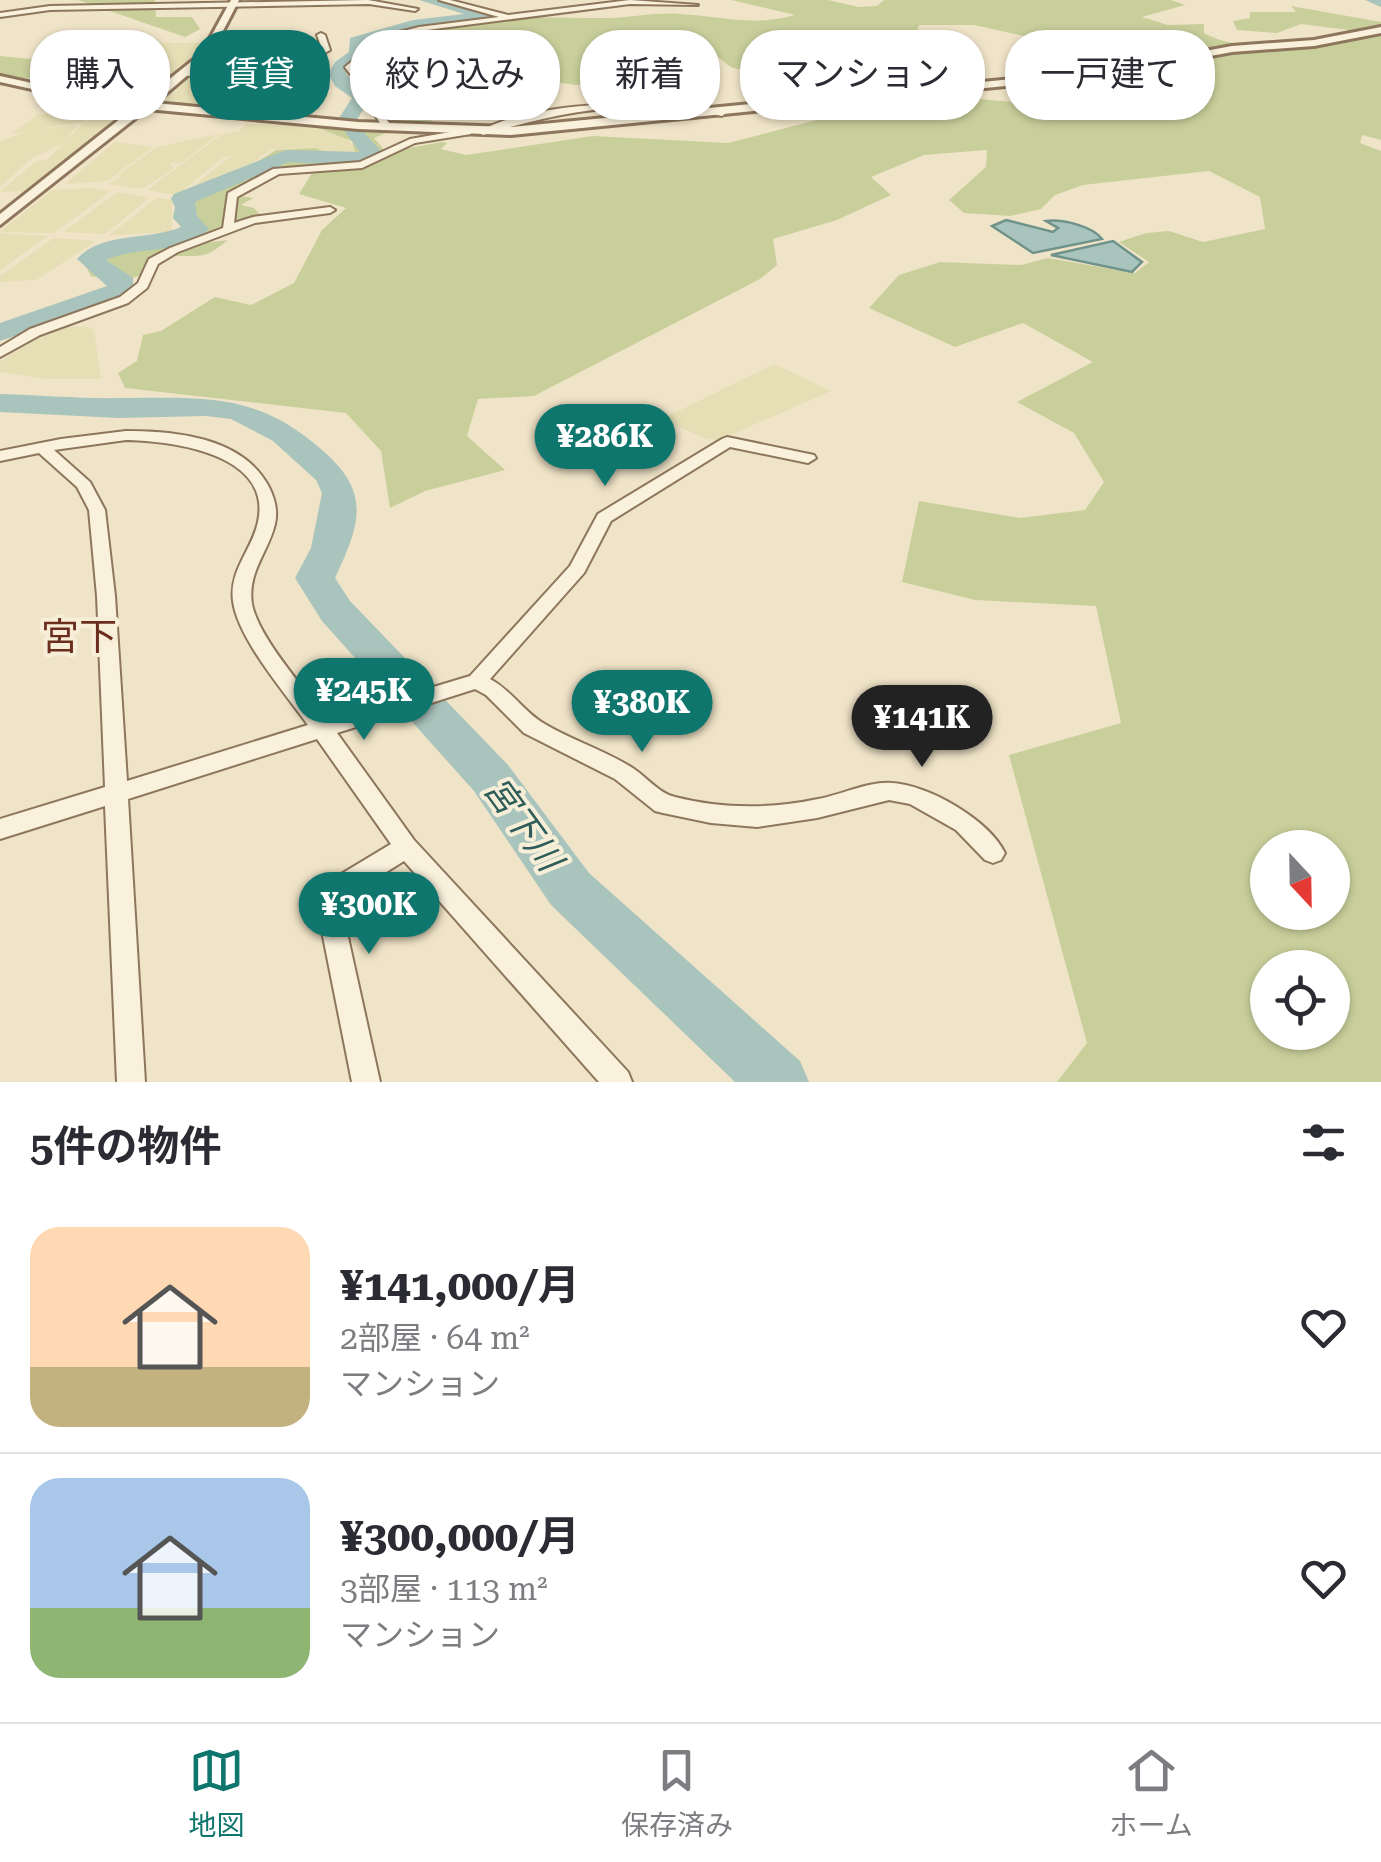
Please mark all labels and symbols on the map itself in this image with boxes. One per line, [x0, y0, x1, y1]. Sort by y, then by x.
pin: ¥286K [535, 404, 675, 489]
district label: 宮下 [41, 615, 117, 659]
pin: ¥245K [294, 658, 434, 743]
pin: ¥380K [572, 670, 712, 755]
pin: ¥141K [852, 685, 992, 770]
water label: 宮下川 [475, 770, 572, 882]
north arrow [1250, 830, 1350, 930]
pin: ¥300K [299, 872, 439, 957]

